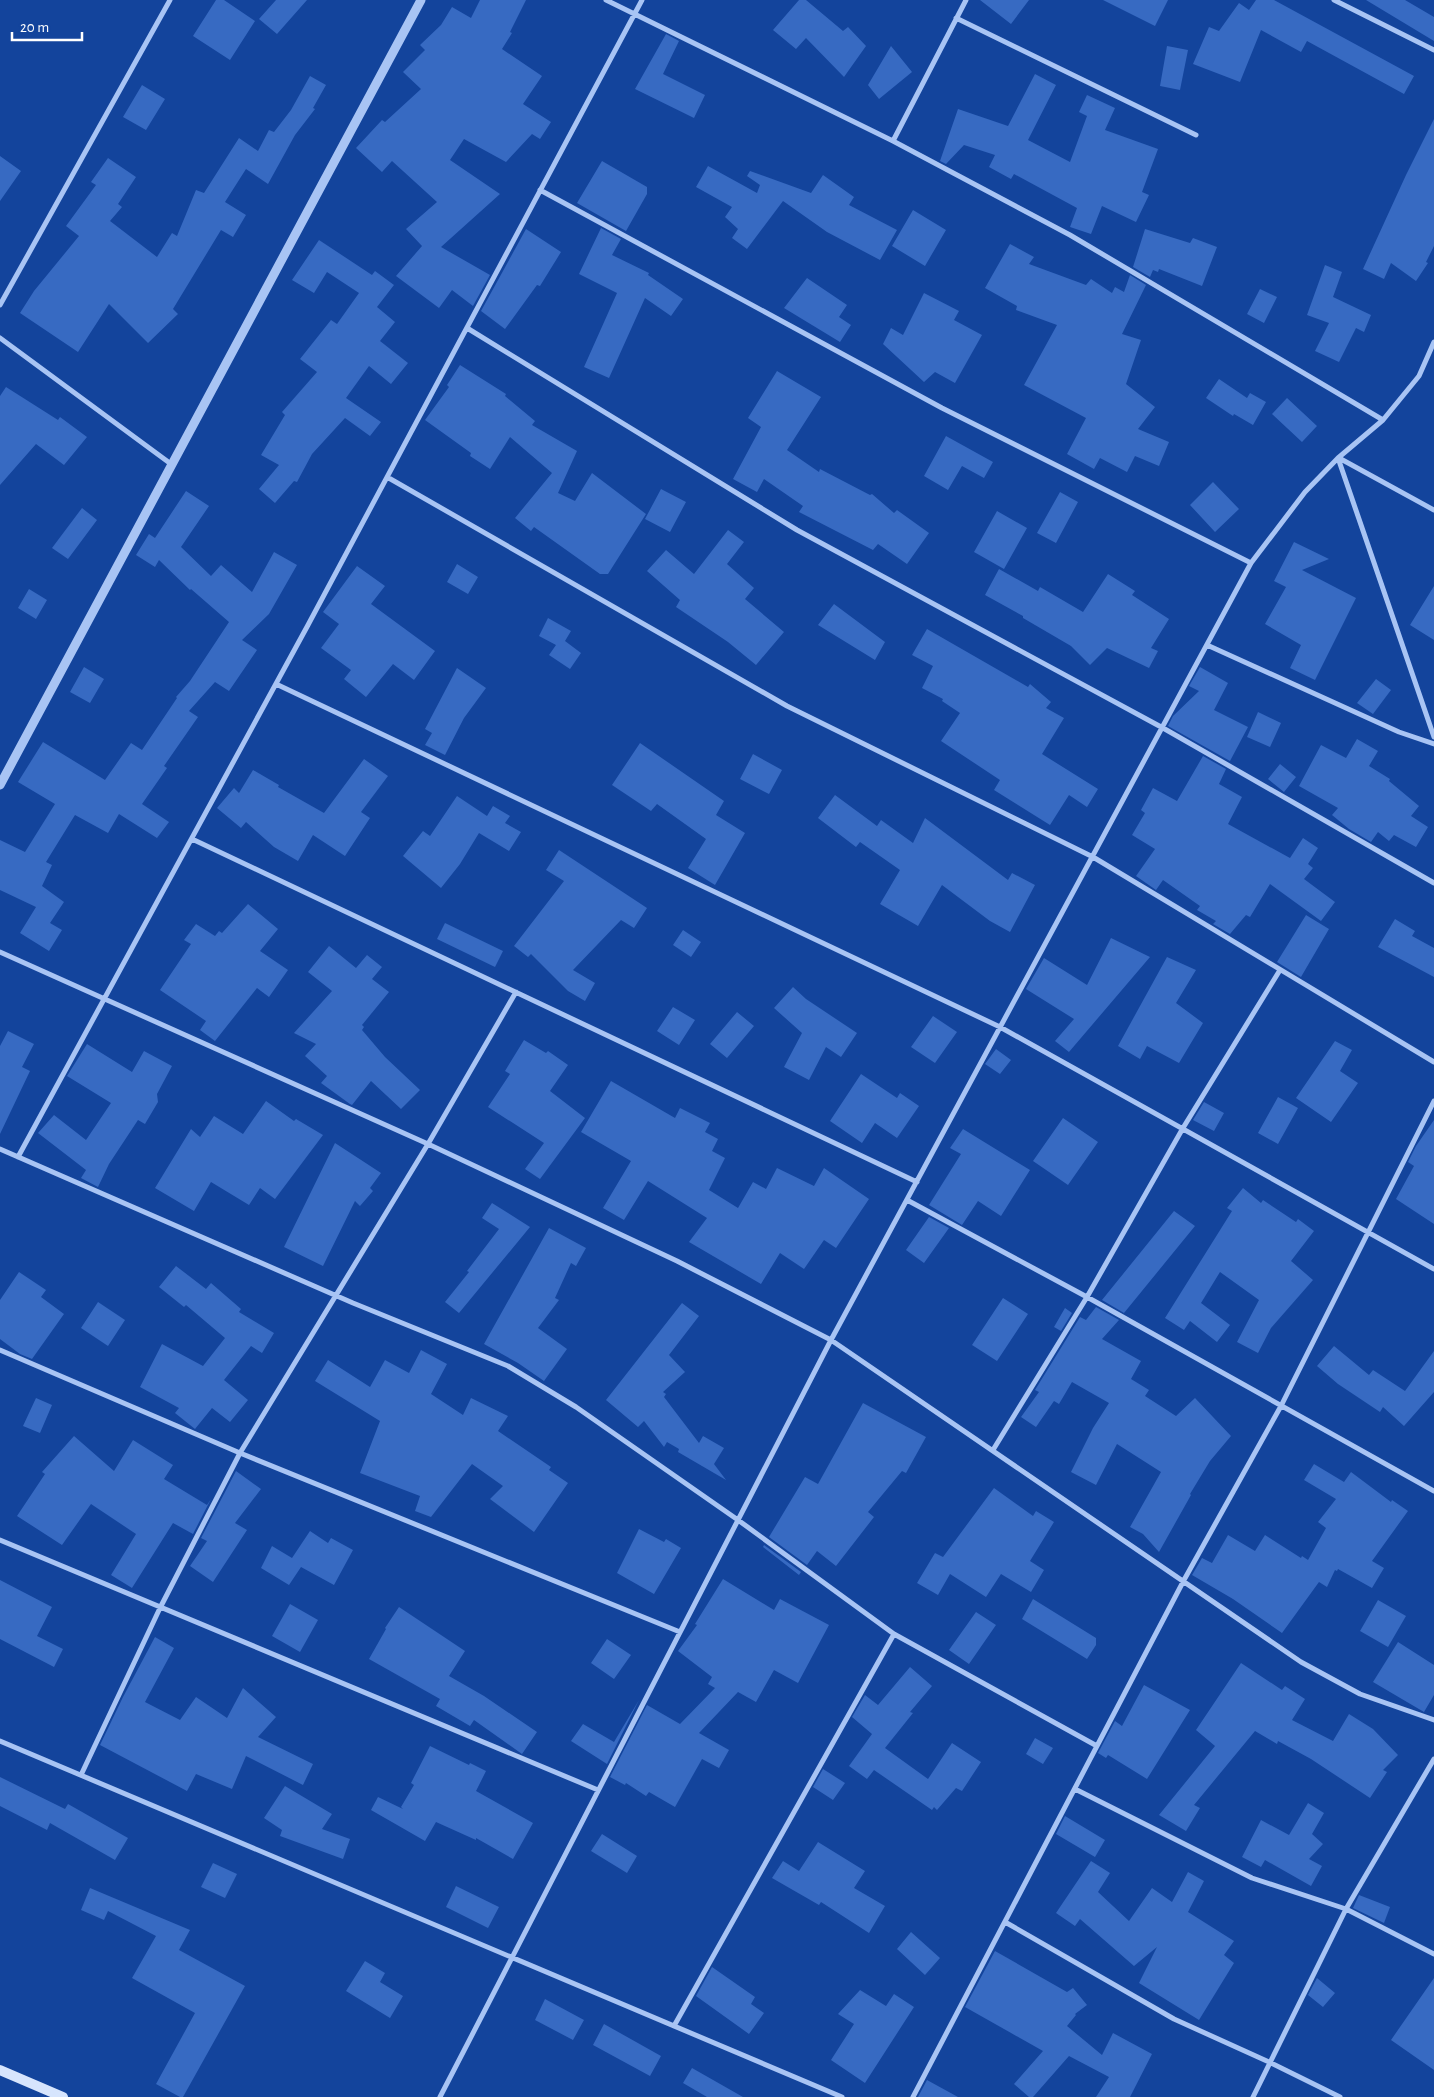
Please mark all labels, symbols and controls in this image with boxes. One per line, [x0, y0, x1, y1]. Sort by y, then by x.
scale bar [12, 10, 82, 42]
text: 20 m [20, 20, 49, 35]

